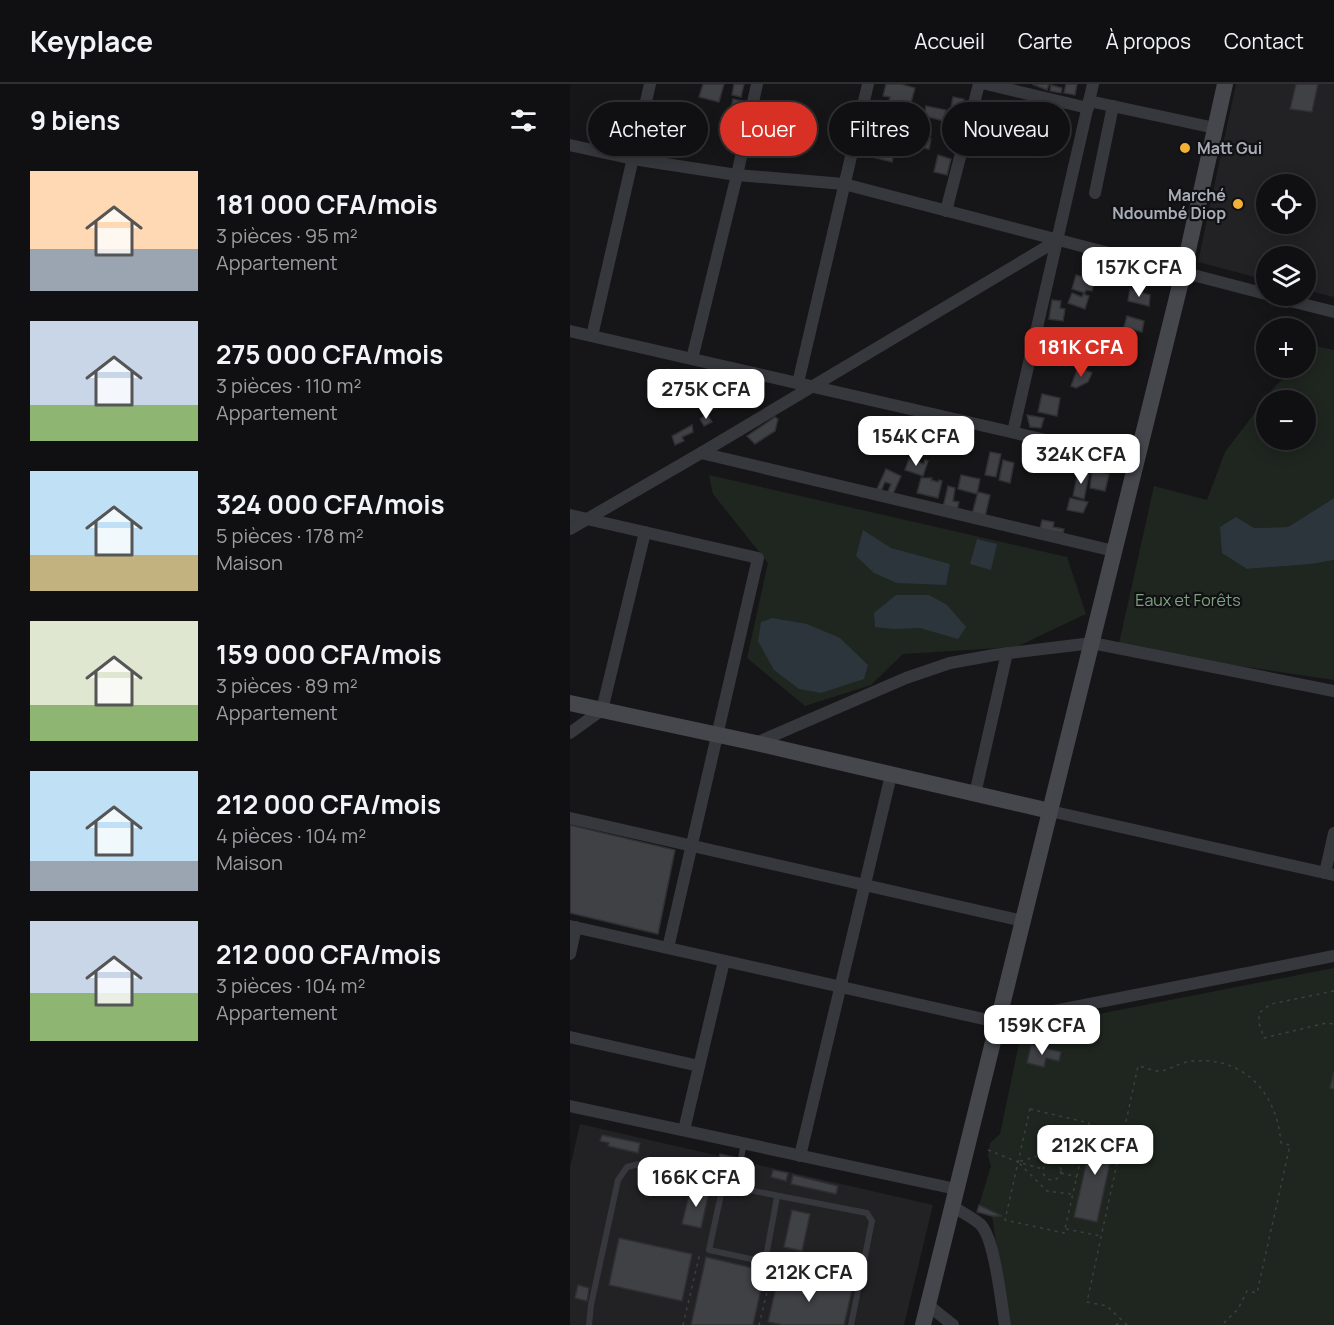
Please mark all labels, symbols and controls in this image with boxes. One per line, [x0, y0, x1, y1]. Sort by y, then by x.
text: Keyplace [30, 22, 153, 60]
text: Accueil [914, 27, 985, 55]
text: Carte [1018, 27, 1072, 55]
text: À propos [1105, 27, 1191, 55]
text: Contact [1224, 27, 1304, 55]
text: 9 biens [30, 102, 120, 138]
chip: Acheter [588, 102, 708, 156]
chip: Louer [720, 102, 817, 156]
chip: Filtres [829, 102, 930, 156]
chip: Nouveau [942, 102, 1070, 156]
icon: filters [507, 104, 540, 137]
place label: Matt Gui [1197, 137, 1262, 159]
marker: Matt Gui [1178, 141, 1192, 155]
map controls [1256, 174, 1316, 450]
button: locate [1256, 174, 1316, 234]
place label: Marché Ndoumbé Diop [1112, 184, 1226, 224]
text: 181 000 CFA/mois [216, 186, 438, 222]
icon: home [78, 195, 150, 267]
marker: Marché Ndoumbé Diop [1231, 197, 1245, 211]
text: 3 pièces · 95 m² [216, 222, 358, 249]
button: layers [1256, 246, 1316, 306]
pin: 157K CFA [1077, 247, 1201, 298]
text: Appartement [216, 249, 338, 276]
text: 157K CFA [1096, 253, 1182, 280]
button: + [1256, 318, 1316, 378]
pin: 181K CFA [1019, 327, 1143, 378]
text: 181K CFA [1039, 333, 1123, 360]
text: 275 000 CFA/mois [216, 336, 443, 372]
icon: home [78, 345, 150, 417]
pin: 275K CFA [644, 369, 768, 420]
text: 3 pièces · 110 m² [216, 372, 362, 399]
text: 275K CFA [661, 375, 751, 402]
button: − [1256, 390, 1316, 450]
text: Appartement [216, 399, 338, 426]
pin: 154K CFA [854, 416, 978, 467]
text: 154K CFA [872, 422, 960, 449]
pin: 324K CFA [1019, 434, 1143, 485]
text: 324K CFA [1036, 440, 1126, 467]
text: 324 000 CFA/mois [216, 486, 445, 522]
icon: home [78, 495, 150, 567]
text: 5 pièces · 178 m² [216, 522, 364, 549]
text: Maison [216, 549, 283, 576]
park label: Eaux et Forêts [1135, 589, 1241, 611]
text: 159 000 CFA/mois [216, 636, 442, 672]
icon: home [78, 645, 150, 717]
text: 3 pièces · 89 m² [216, 672, 358, 699]
text: Appartement [216, 699, 338, 726]
text: 212 000 CFA/mois [216, 786, 441, 822]
icon: home [78, 795, 150, 867]
text: 4 pièces · 104 m² [216, 822, 366, 849]
text: Maison [216, 849, 283, 876]
text: 212 000 CFA/mois [216, 936, 441, 972]
icon: home [78, 945, 150, 1017]
text: 3 pièces · 104 m² [216, 972, 366, 999]
text: Appartement [216, 999, 338, 1026]
pin: 159K CFA [980, 1005, 1104, 1056]
text: 159K CFA [998, 1011, 1086, 1038]
pin: 212K CFA [1033, 1125, 1157, 1176]
text: 212K CFA [1051, 1131, 1139, 1158]
pin: 166K CFA [634, 1157, 758, 1208]
text: 166K CFA [652, 1163, 740, 1190]
pin: 212K CFA [747, 1252, 871, 1303]
text: 212K CFA [765, 1258, 853, 1285]

